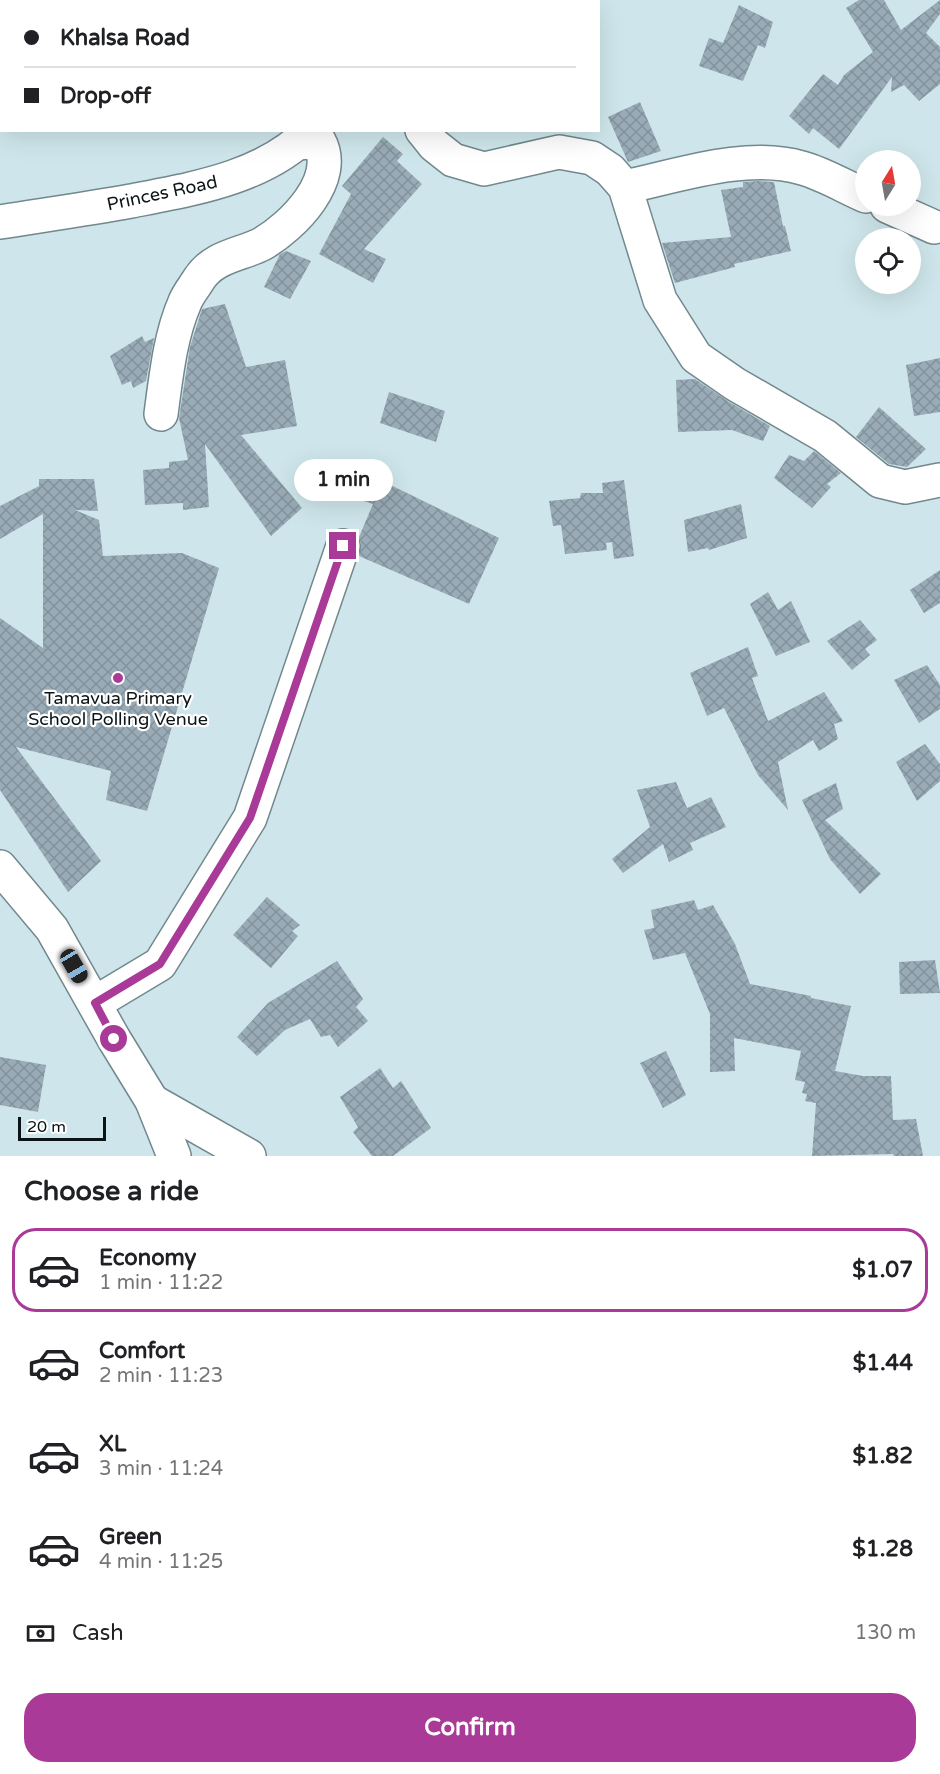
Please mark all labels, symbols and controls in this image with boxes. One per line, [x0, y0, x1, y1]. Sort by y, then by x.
text: Khalsa Road [60, 25, 190, 51]
text: Drop-off [60, 83, 151, 109]
north arrow [855, 150, 921, 216]
map controls [855, 150, 921, 294]
street label: Princes Road [105, 171, 219, 215]
button: locate [855, 228, 921, 294]
callout: 1 min [294, 459, 392, 501]
text: 1 min [317, 468, 370, 492]
route end [329, 532, 356, 559]
marker: Tamavua Primary School Polling Venue [111, 671, 125, 685]
place label: Tamavua Primary School Polling Venue [28, 687, 208, 730]
car [57, 946, 91, 986]
route start [100, 1025, 127, 1052]
scale bar [18, 1114, 106, 1142]
text: 20 m [27, 1117, 66, 1137]
text: Choose a ride [24, 1175, 199, 1208]
icon: car [27, 1243, 81, 1297]
text: Economy [99, 1245, 196, 1271]
text: $1.07 [852, 1257, 913, 1283]
text: 1 min · 11:22 [99, 1271, 223, 1295]
icon: car [27, 1336, 81, 1390]
text: Comfort [99, 1338, 185, 1364]
text: $1.44 [853, 1350, 913, 1376]
text: 2 min · 11:23 [99, 1364, 223, 1388]
icon: car [27, 1429, 81, 1483]
text: XL [99, 1431, 126, 1457]
text: $1.82 [852, 1443, 913, 1469]
text: 3 min · 11:24 [99, 1457, 223, 1481]
icon: car [27, 1522, 81, 1576]
text: Green [99, 1524, 162, 1550]
text: $1.28 [852, 1536, 913, 1562]
text: 4 min · 11:25 [99, 1550, 223, 1574]
icon: cash [24, 1617, 57, 1650]
text: Cash [72, 1620, 124, 1646]
text: 130 m [855, 1621, 916, 1645]
button: Confirm [24, 1693, 916, 1762]

